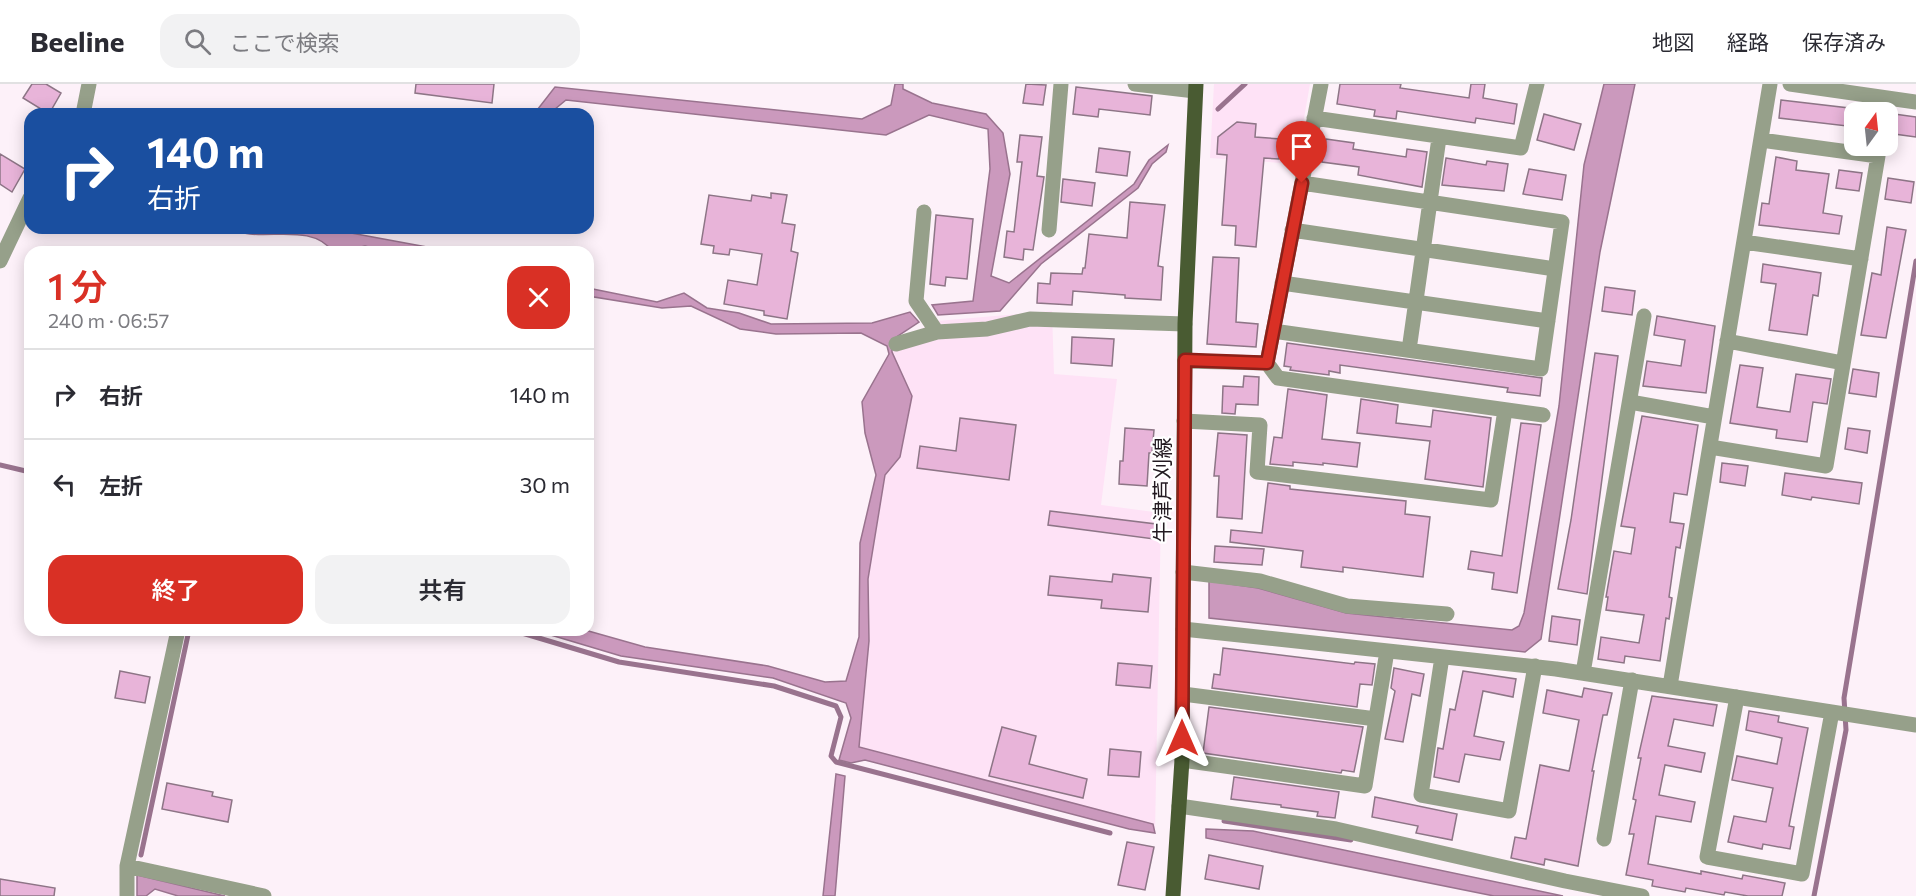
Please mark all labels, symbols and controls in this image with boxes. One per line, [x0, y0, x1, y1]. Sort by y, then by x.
search box [160, 14, 580, 68]
text: Beeline [30, 24, 124, 58]
icon: search [181, 25, 214, 58]
text: ここで検索 [229, 29, 339, 56]
text: 地図 [1652, 29, 1694, 54]
text: 経路 [1727, 29, 1769, 54]
text: 保存済み [1802, 29, 1886, 54]
north arrow [1844, 102, 1898, 156]
map controls [1844, 102, 1898, 156]
pin [1276, 121, 1327, 183]
text: 140 m [147, 125, 264, 177]
icon: arrive [1285, 130, 1318, 163]
icon: right [48, 132, 126, 210]
text: 右折 [147, 181, 201, 214]
text: 1 分 [48, 263, 107, 307]
button: close [507, 266, 570, 329]
text: 240 m · 06:57 [48, 308, 169, 332]
icon: right [48, 378, 81, 411]
text: 140 m [510, 381, 570, 408]
text: 右折 [99, 382, 143, 409]
street label: 牛津芦刈線 [1149, 438, 1174, 543]
icon: left [48, 468, 81, 501]
text: 30 m [520, 471, 570, 498]
text: 左折 [99, 472, 143, 499]
button: 終了 [48, 555, 303, 624]
button: 共有 [315, 555, 570, 624]
position arrow [1150, 706, 1214, 770]

